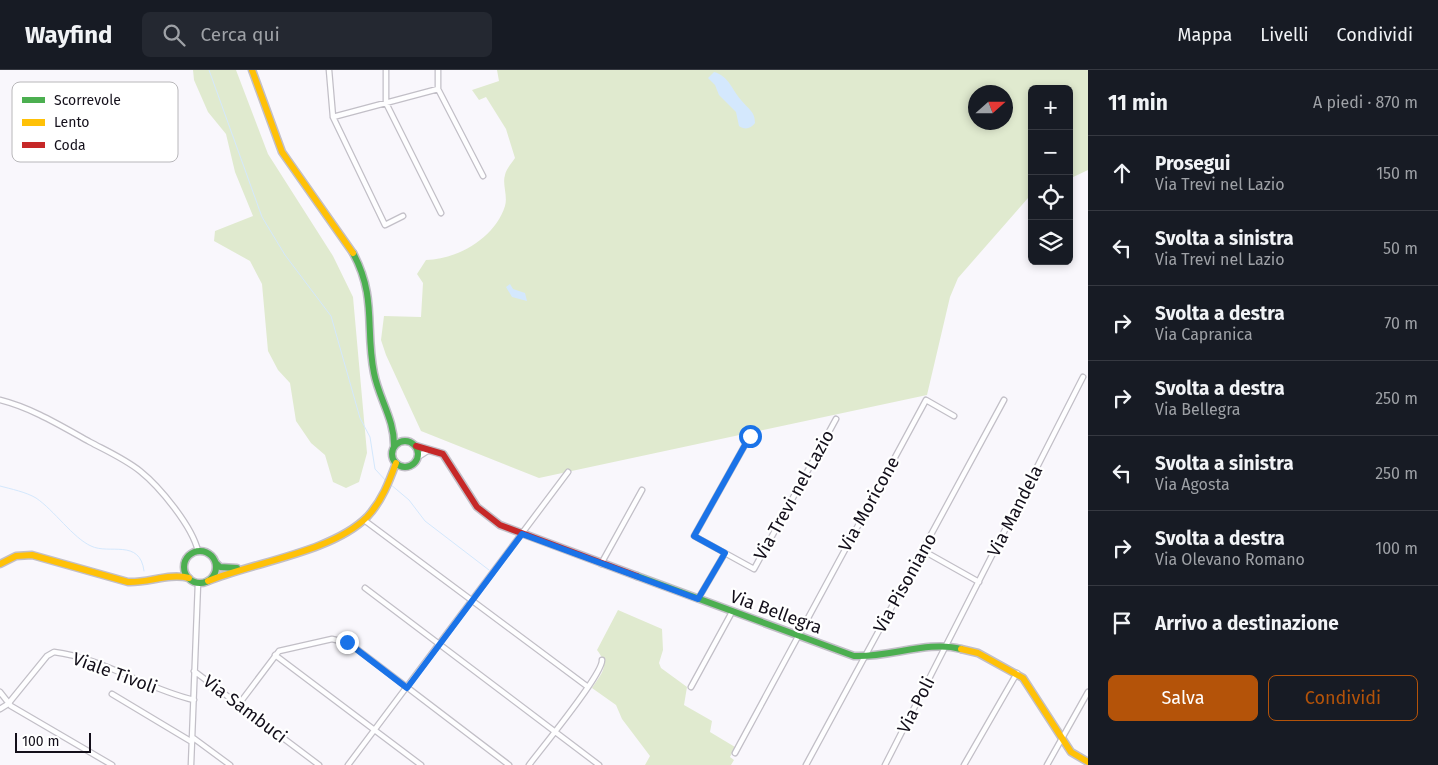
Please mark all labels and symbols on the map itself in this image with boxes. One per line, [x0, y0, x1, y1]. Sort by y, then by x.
legend [12, 82, 178, 162]
north arrow [968, 85, 1013, 130]
text: Scorrevole [54, 92, 121, 109]
text: Lento [54, 114, 89, 131]
text: Coda [54, 137, 86, 154]
route start [739, 425, 762, 448]
street label: Via Trevi nel Lazio [749, 426, 839, 564]
street label: Via Moricone [834, 453, 904, 555]
street label: Via Mandela [983, 462, 1047, 560]
street label: Via Pisoniano [869, 529, 941, 637]
street label: Via Bellegra [727, 585, 825, 639]
route end [336, 631, 359, 654]
street label: Viale Tivoli [70, 648, 160, 698]
street label: Via Sambuci [199, 670, 291, 748]
street label: Via Poli [892, 673, 940, 737]
scale bar [15, 730, 91, 753]

